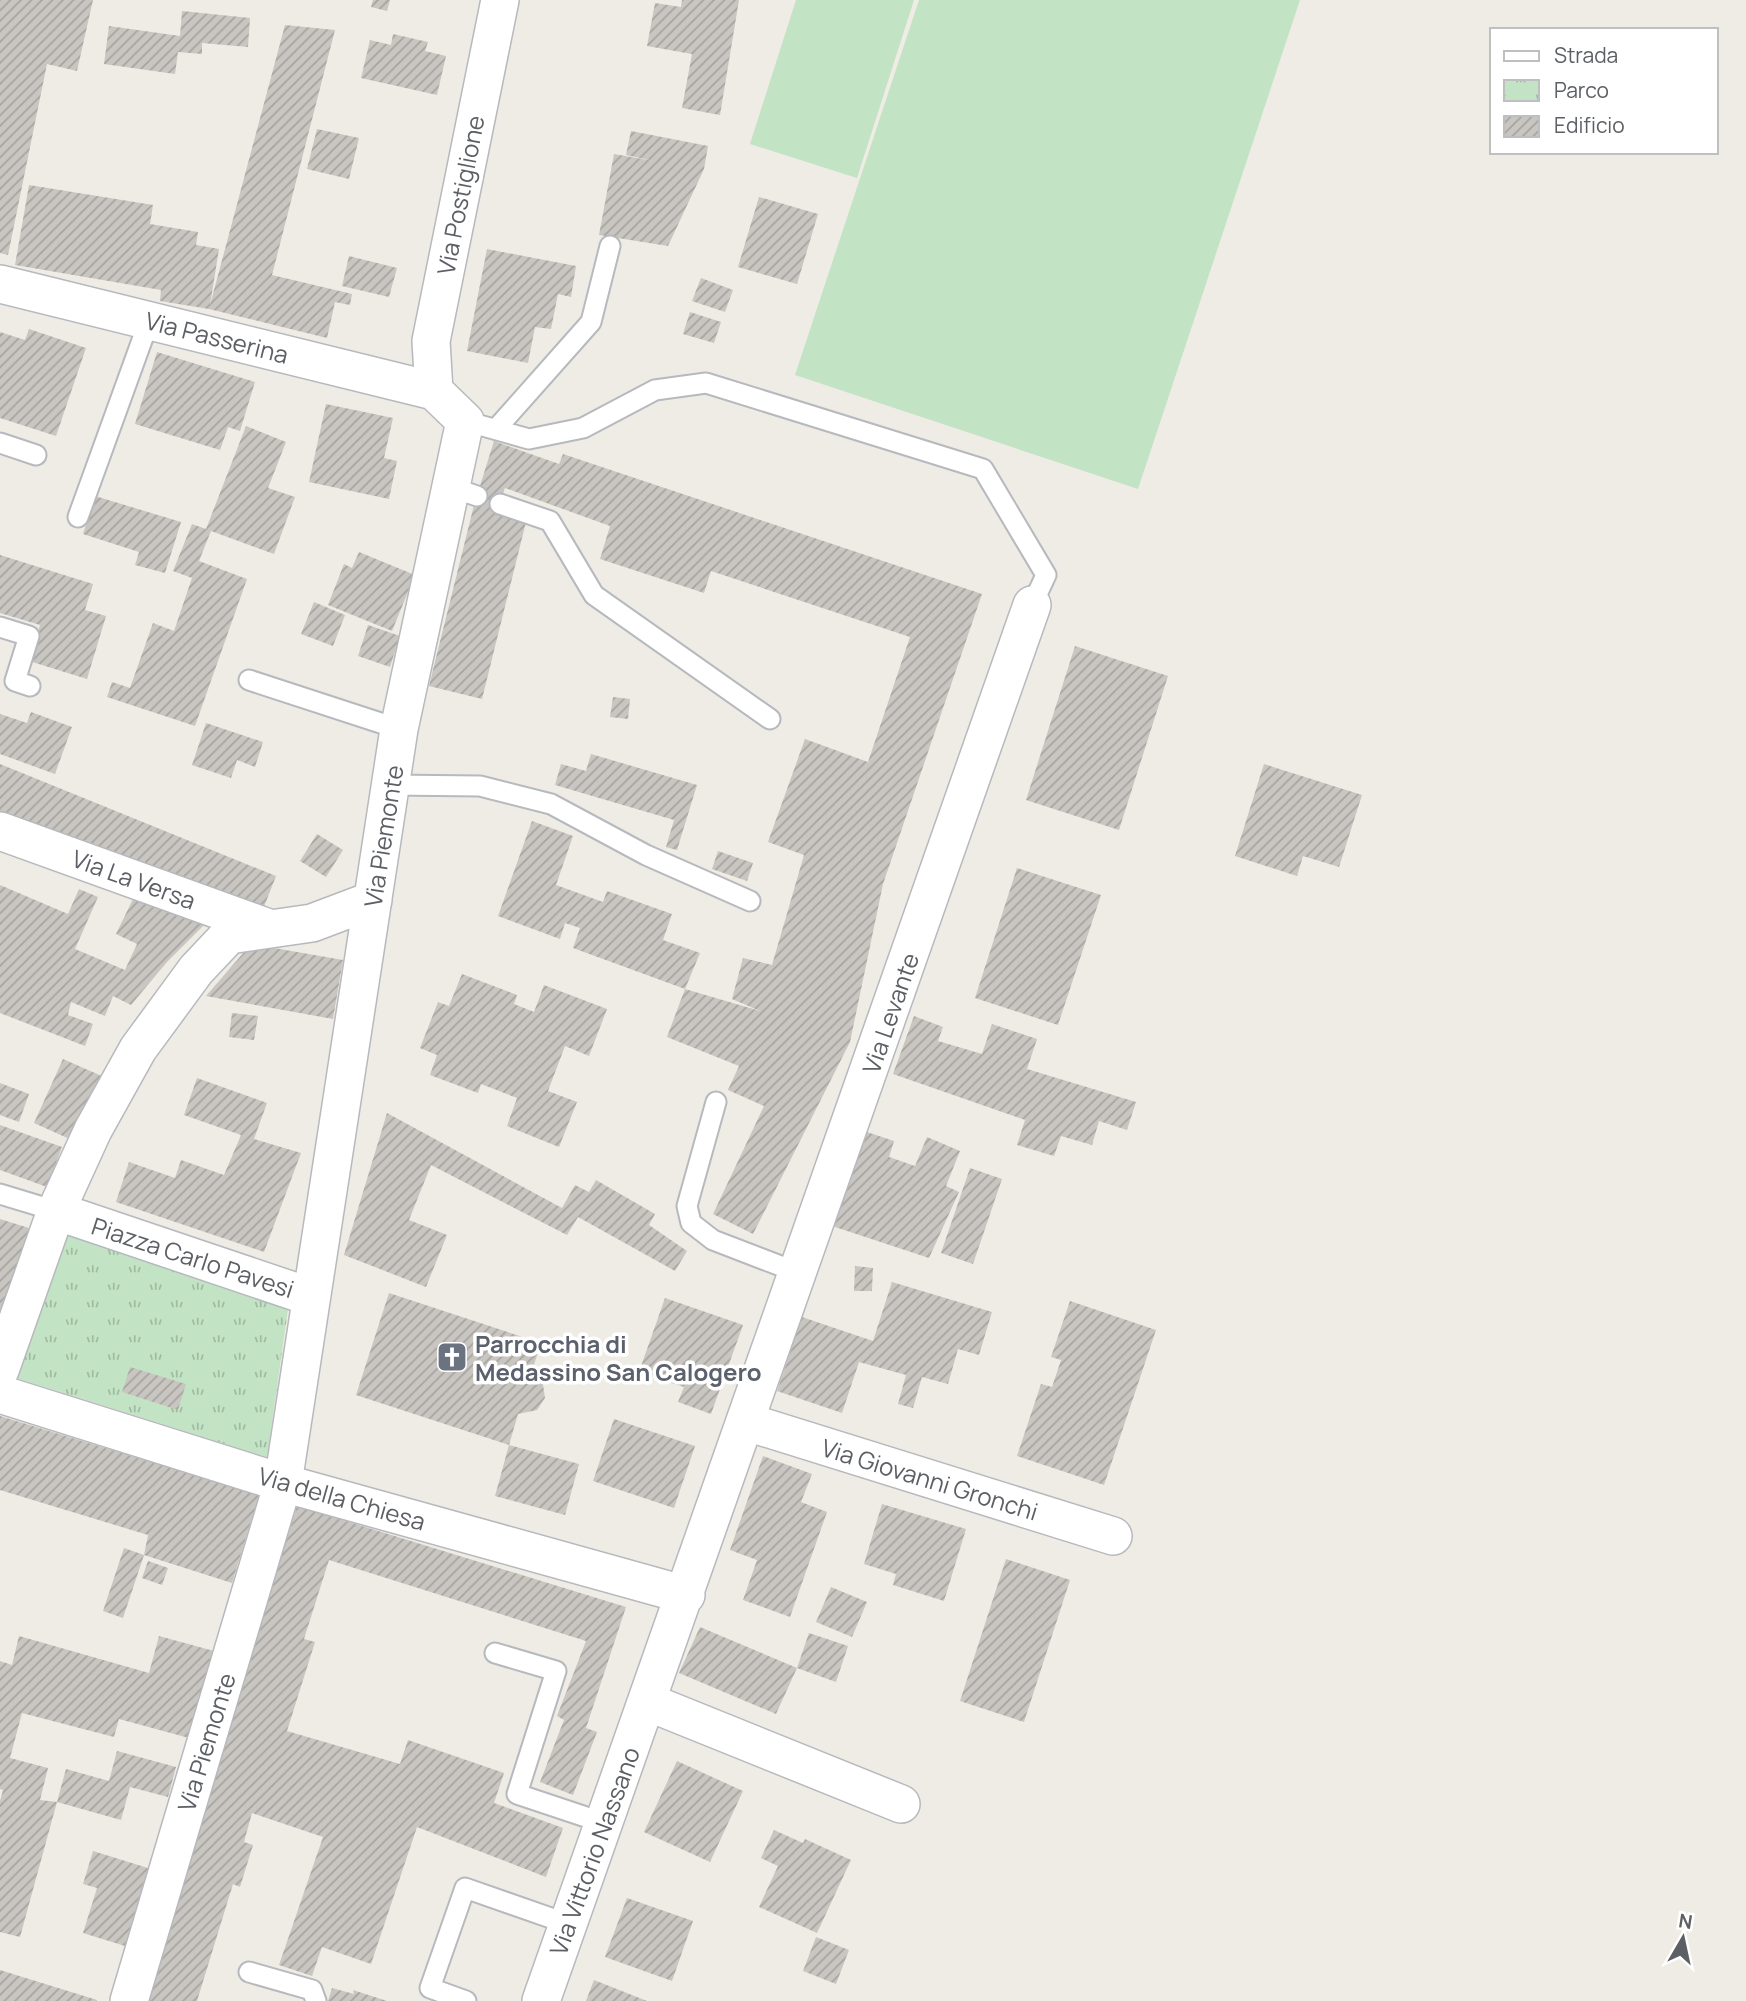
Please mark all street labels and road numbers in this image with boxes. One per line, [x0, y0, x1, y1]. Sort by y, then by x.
street label: Via Postiglione [428, 112, 492, 278]
street label: Via Passerina [142, 303, 292, 371]
street label: Via Piemonte [355, 763, 411, 909]
street label: Via La Versa [68, 841, 200, 917]
street label: Via Levante [854, 948, 926, 1078]
street label: Piazza Carlo Pavesi [88, 1209, 298, 1305]
street label: Via Giovanni Gronchi [818, 1430, 1042, 1528]
street label: Via della Chiesa [255, 1458, 429, 1538]
street label: Via Piemonte [169, 1669, 243, 1815]
street label: Via Vittorio Nassano [541, 1742, 647, 1960]

